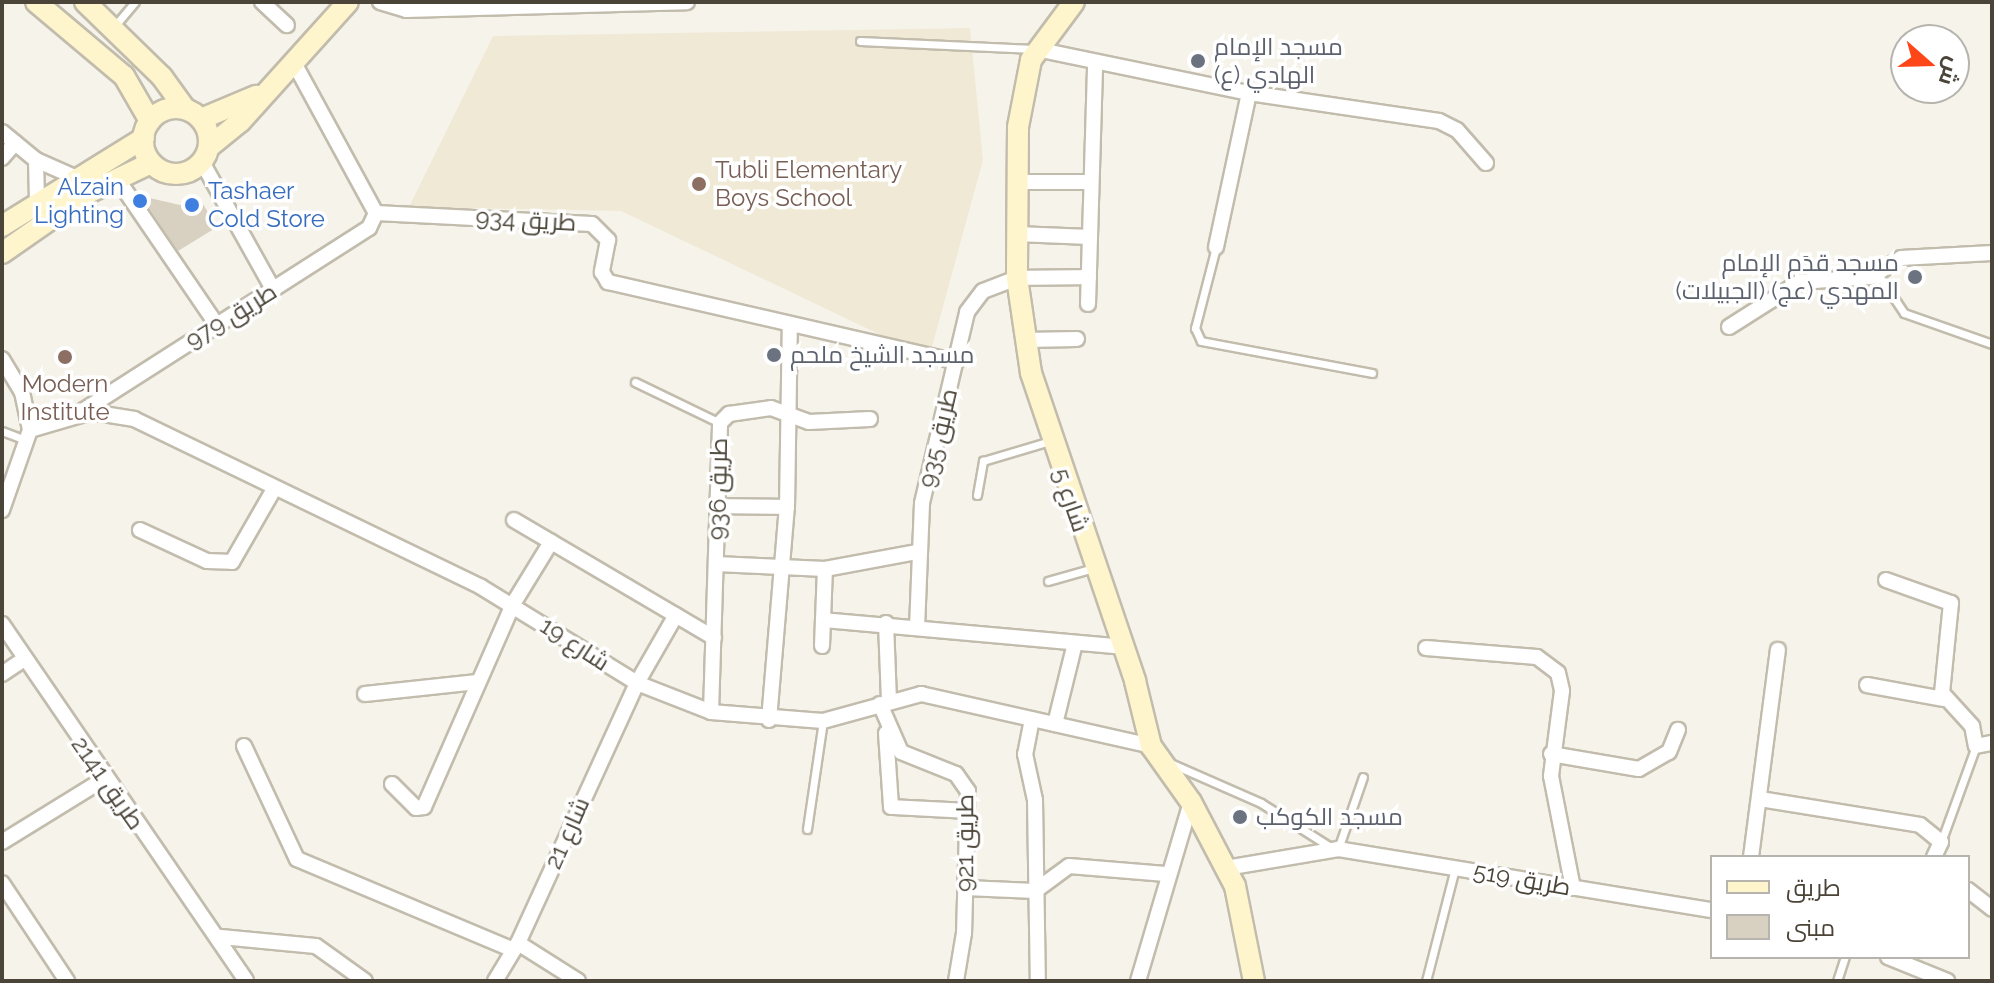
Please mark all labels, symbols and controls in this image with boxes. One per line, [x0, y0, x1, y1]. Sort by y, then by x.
north arrow [1890, 24, 1970, 104]
place label: مسجد الإمام الهادي (ع) [1214, 33, 1343, 89]
marker: مسجد الإمام الهادي (ع) [1189, 52, 1207, 70]
text: ش [1934, 54, 1968, 89]
place label: Tubli Elementary Boys School [715, 156, 902, 212]
place label: Alzain Lighting [34, 173, 124, 229]
marker: Tubli Elementary Boys School [690, 175, 708, 193]
place label: Tashaer Cold Store [208, 177, 325, 233]
marker: Alzain Lighting [131, 192, 149, 210]
marker: Tashaer Cold Store [183, 196, 201, 214]
street label: طريق 934 [475, 203, 577, 237]
place label: مسجد قدَم الإمام المهدي (عج) (الجبيلات) [1676, 249, 1899, 305]
marker: مسجد قدَم الإمام المهدي (عج) (الجبيلات) [1906, 268, 1924, 286]
street label: طريق 979 [180, 277, 282, 355]
place label: مسجد الشيخ ملحم [790, 341, 974, 369]
marker: مسجد الشيخ ملحم [765, 346, 783, 364]
marker: Modern Institute [56, 348, 74, 366]
place label: Modern Institute [20, 370, 110, 426]
street label: طريق 935 [913, 386, 963, 490]
street label: طريق 936 [703, 438, 733, 540]
street label: شارع 5 [1047, 464, 1095, 536]
street label: شارع 19 [535, 611, 615, 677]
street label: طريق 2141 [65, 731, 151, 835]
street label: شارع 21 [539, 793, 595, 873]
street label: طريق 921 [951, 794, 979, 892]
place label: مسجد الكوكب [1256, 803, 1403, 831]
marker: مسجد الكوكب [1231, 808, 1249, 826]
legend [1710, 855, 1970, 959]
street label: طريق 519 [1471, 856, 1573, 902]
text: طريق [1786, 873, 1841, 902]
text: مبنى [1786, 913, 1835, 942]

